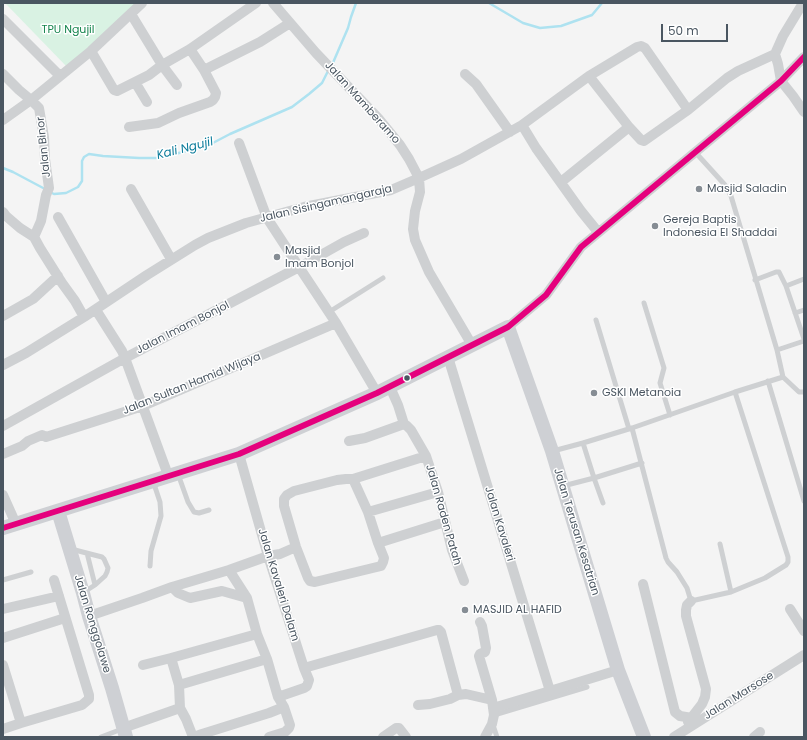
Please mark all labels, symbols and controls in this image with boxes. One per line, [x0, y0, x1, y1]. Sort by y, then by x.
scale bar [663, 16, 730, 42]
text: 50 m [668, 22, 699, 39]
park label: TPU Ngujil [41, 23, 95, 37]
street label: Jalan Mamberamo [322, 59, 402, 147]
street label: Jalan Binor [34, 116, 54, 178]
water label: Kali Ngujil [155, 135, 215, 163]
street label: Jalan Sisingamangaraja [259, 182, 393, 226]
place label: Masjid Saladin [707, 182, 787, 196]
marker: Masjid Saladin [694, 184, 704, 194]
place label: Gereja Baptis Indonesia El Shaddai [663, 213, 777, 239]
marker: Gereja Baptis Indonesia El Shaddai [650, 221, 660, 231]
place label: Masjid Imam Bonjol [285, 244, 354, 270]
marker: Masjid Imam Bonjol [272, 252, 282, 262]
street label: Jalan Imam Bonjol [134, 299, 232, 357]
street label: Jalan Sultan Hamid Wijaya [121, 350, 263, 418]
unlabelled marker [402, 373, 412, 383]
place label: GSKI Metanoia [602, 386, 681, 400]
marker: GSKI Metanoia [589, 388, 599, 398]
street label: Jalan Raden Patah [422, 463, 464, 567]
street label: Jalan Terusan Kesatrian [550, 467, 602, 597]
street label: Jalan Kavaleri [481, 485, 517, 563]
street label: Jalan Kavaleri Dalam [255, 527, 301, 643]
street label: Jalan Ronggolawe [71, 573, 113, 675]
place label: MASJID AL HAFID [473, 603, 562, 617]
marker: MASJID AL HAFID [460, 605, 470, 615]
street label: Jalan Marsose [702, 669, 776, 723]

